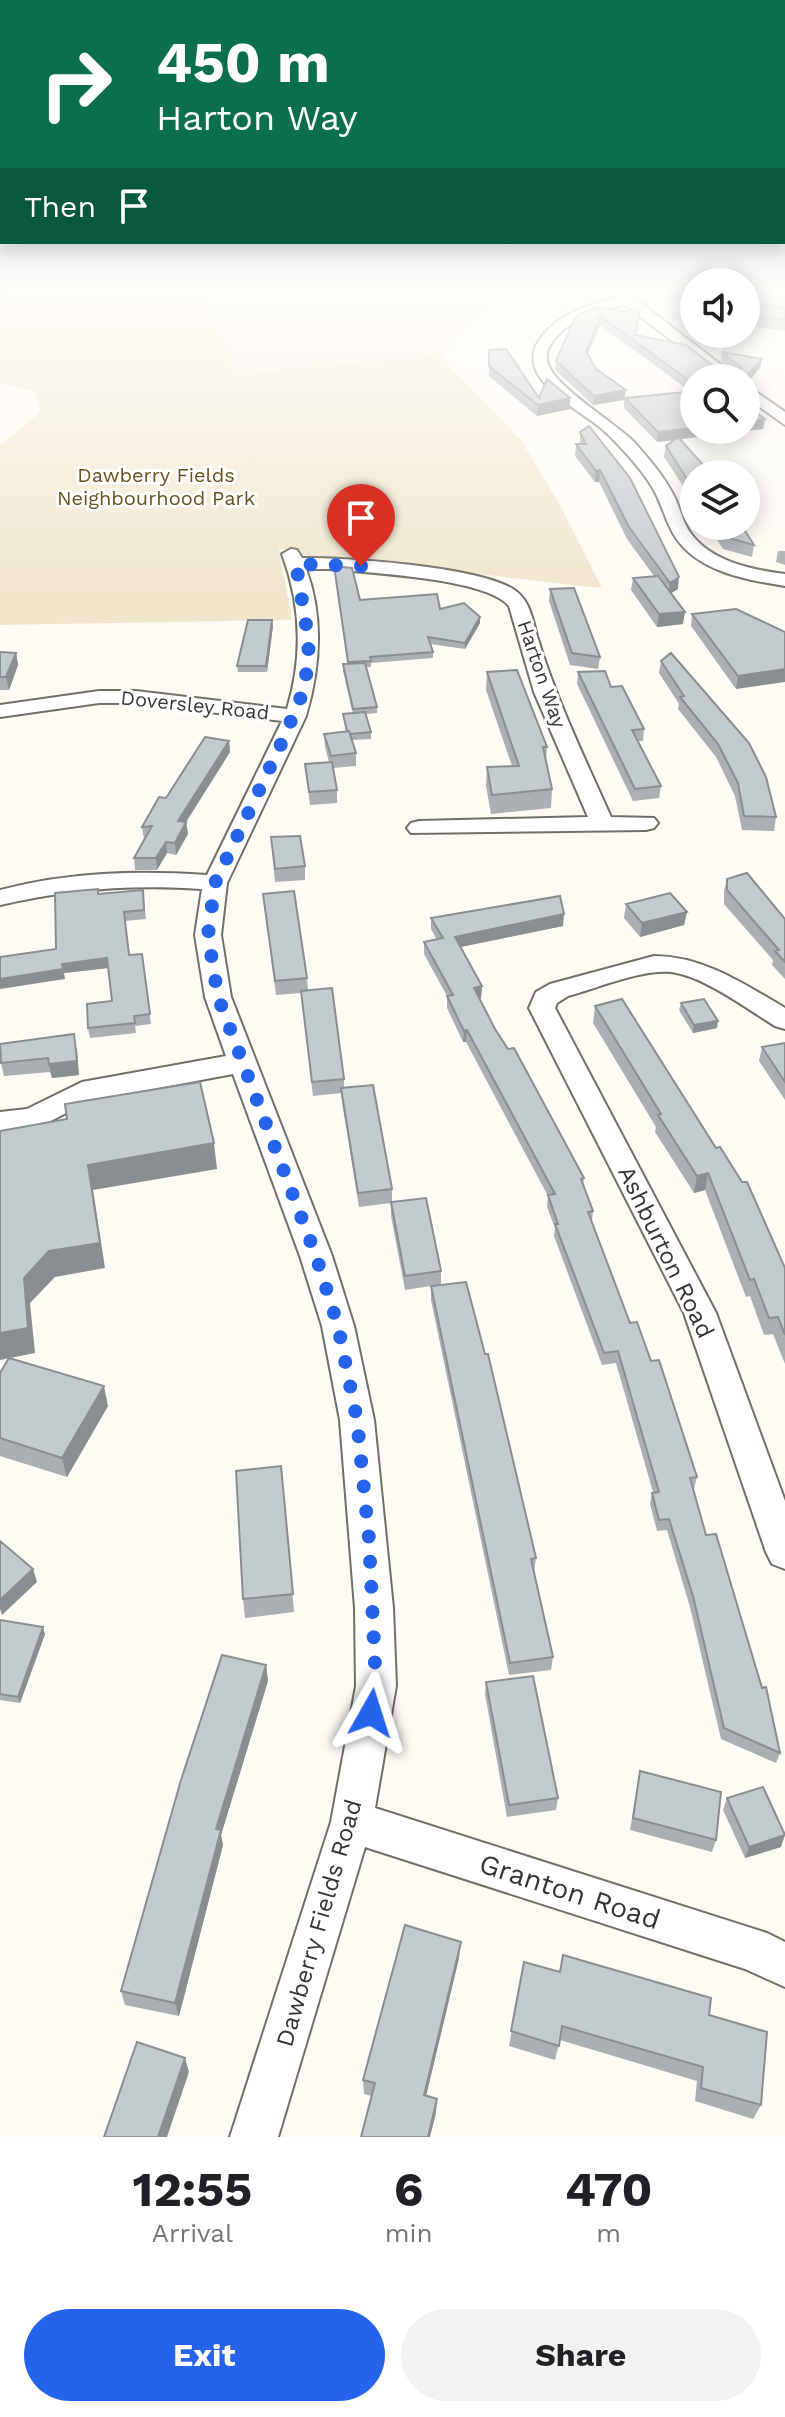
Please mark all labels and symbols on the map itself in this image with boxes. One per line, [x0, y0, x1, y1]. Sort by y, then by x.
park label: Dawberry Fields Neighbourhood Park [57, 463, 255, 510]
pin [327, 484, 395, 566]
street label: Harton Way [512, 617, 572, 732]
street label: Doversley Road [120, 685, 270, 725]
street label: Ashburton Road [612, 1161, 720, 1343]
position arrow [329, 1671, 413, 1755]
street label: Dawberry Fields Road [270, 1796, 368, 2050]
street label: Granton Road [475, 1847, 664, 1936]

